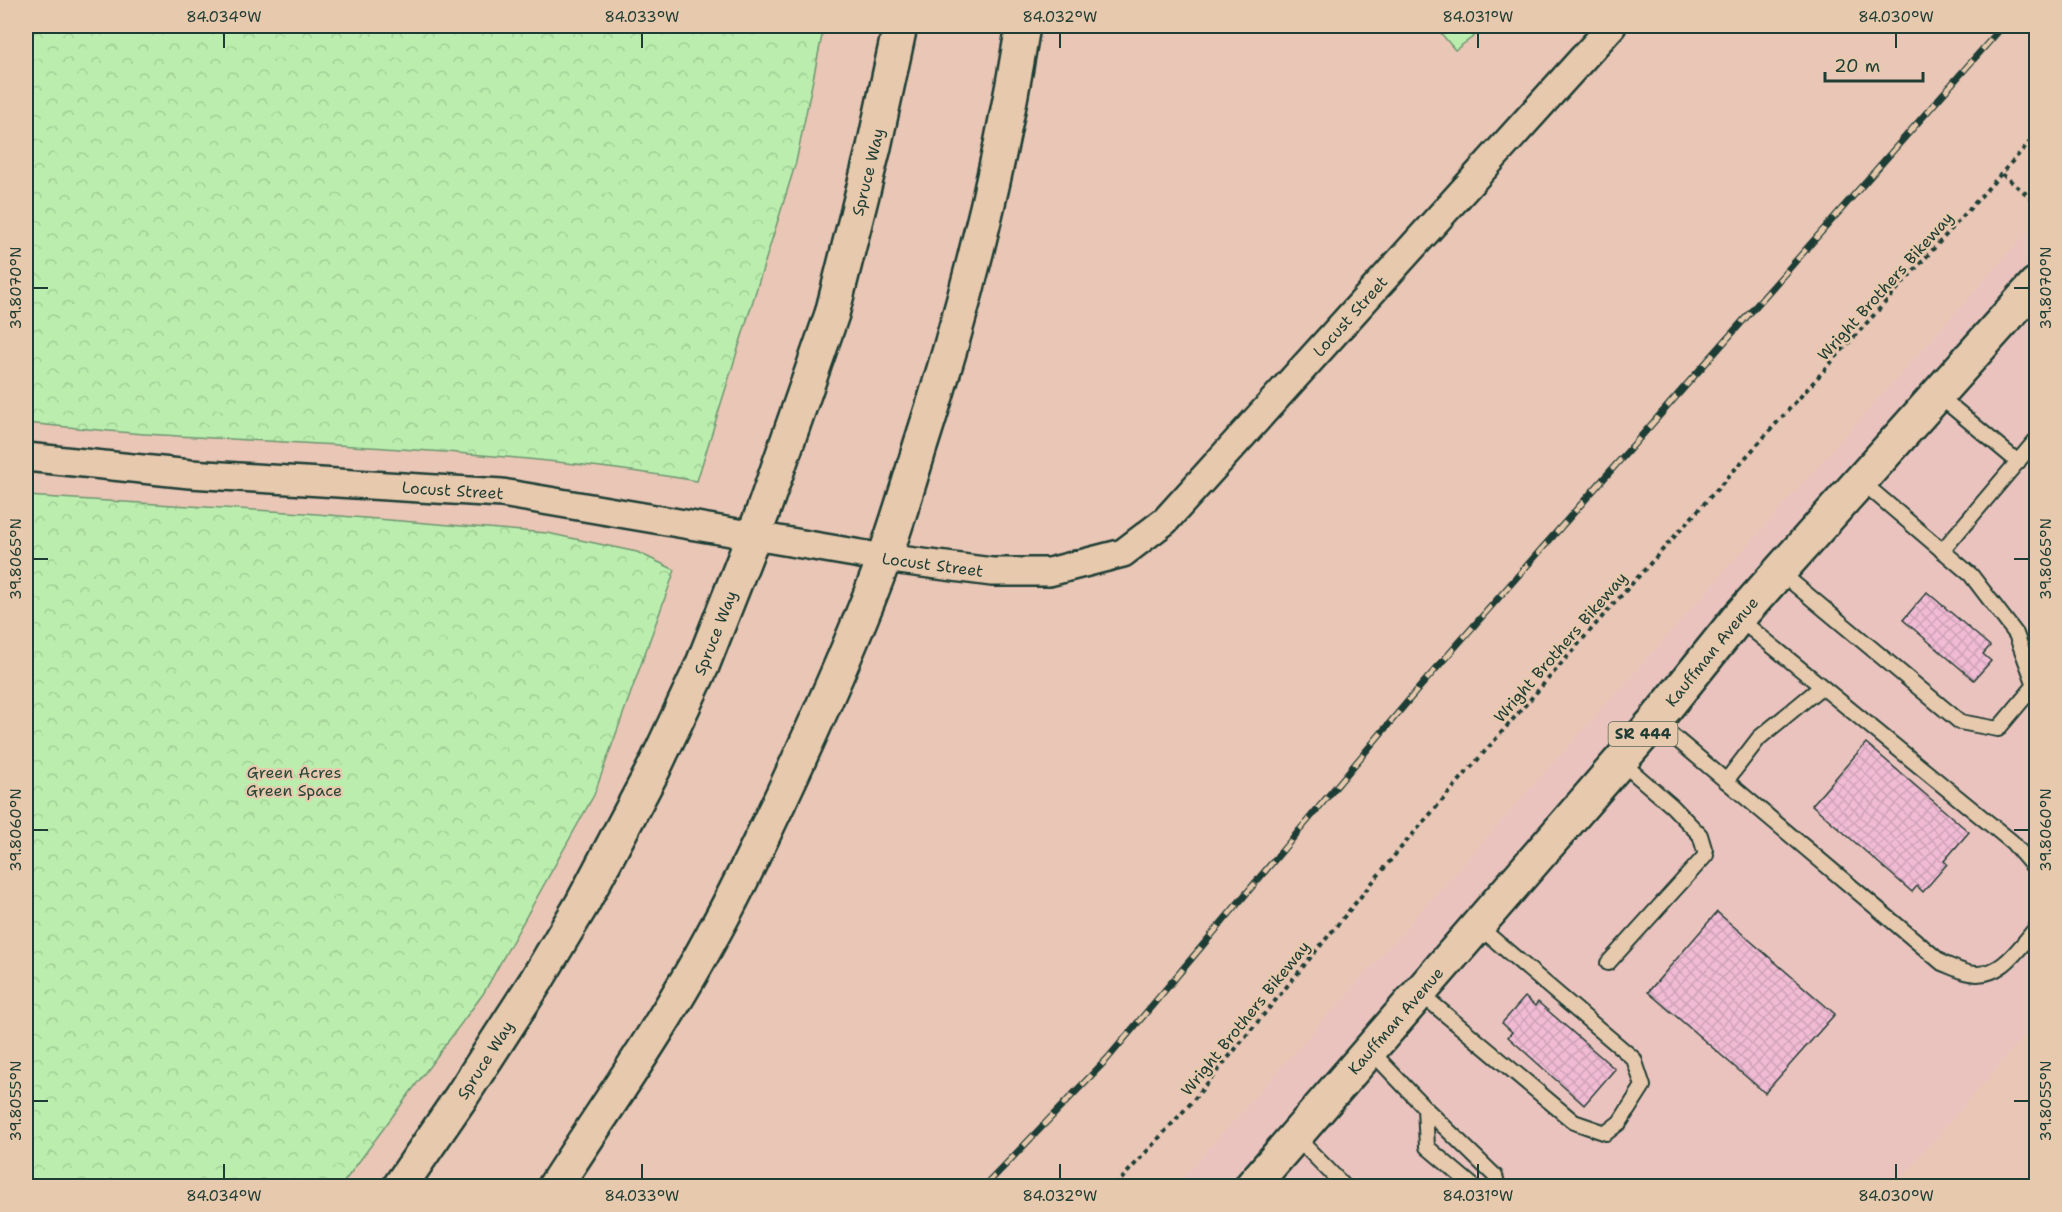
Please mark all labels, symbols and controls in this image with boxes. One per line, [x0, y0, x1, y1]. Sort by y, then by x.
text: 84.034°W [186, 7, 262, 27]
text: 84.033°W [605, 7, 680, 27]
text: 84.032°W [1023, 7, 1097, 27]
text: 84.031°W [1443, 7, 1513, 27]
text: 84.030°W [1858, 7, 1934, 27]
scale bar [1825, 45, 1922, 83]
text: 20 m [1834, 54, 1880, 78]
street label: Spruce Way [847, 126, 889, 218]
street label: Wright Brothers Bikeway [1813, 207, 1958, 365]
text: 39.8070°N [6, 246, 26, 330]
text: 39.8070°N [2036, 246, 2056, 330]
street label: Locust Street [1308, 272, 1392, 361]
street label: Locust Street [401, 477, 504, 504]
text: 39.8065°N [6, 518, 26, 600]
text: 39.8065°N [2036, 518, 2056, 600]
street label: Locust Street [881, 548, 984, 582]
street label: Wright Brothers Bikeway [1489, 568, 1632, 727]
street label: Spruce Way [689, 587, 742, 679]
street label: Kauffman Avenue [1661, 592, 1763, 711]
road number: SR 444 [1608, 722, 1678, 746]
park label: Green Acres Green Space [246, 762, 342, 801]
text: 39.8060°N [6, 788, 26, 872]
text: 39.8060°N [2036, 788, 2056, 872]
street label: Wright Brothers Bikeway [1176, 937, 1314, 1100]
street label: Kauffman Avenue [1343, 963, 1448, 1079]
street label: Spruce Way [452, 1017, 519, 1104]
text: 39.8055°N [6, 1061, 26, 1141]
text: 39.8055°N [2036, 1061, 2056, 1141]
text: 84.034°W [186, 1186, 262, 1206]
text: 84.033°W [605, 1186, 680, 1206]
text: 84.032°W [1023, 1186, 1097, 1206]
text: 84.031°W [1443, 1186, 1513, 1206]
text: 84.030°W [1858, 1186, 1934, 1206]

